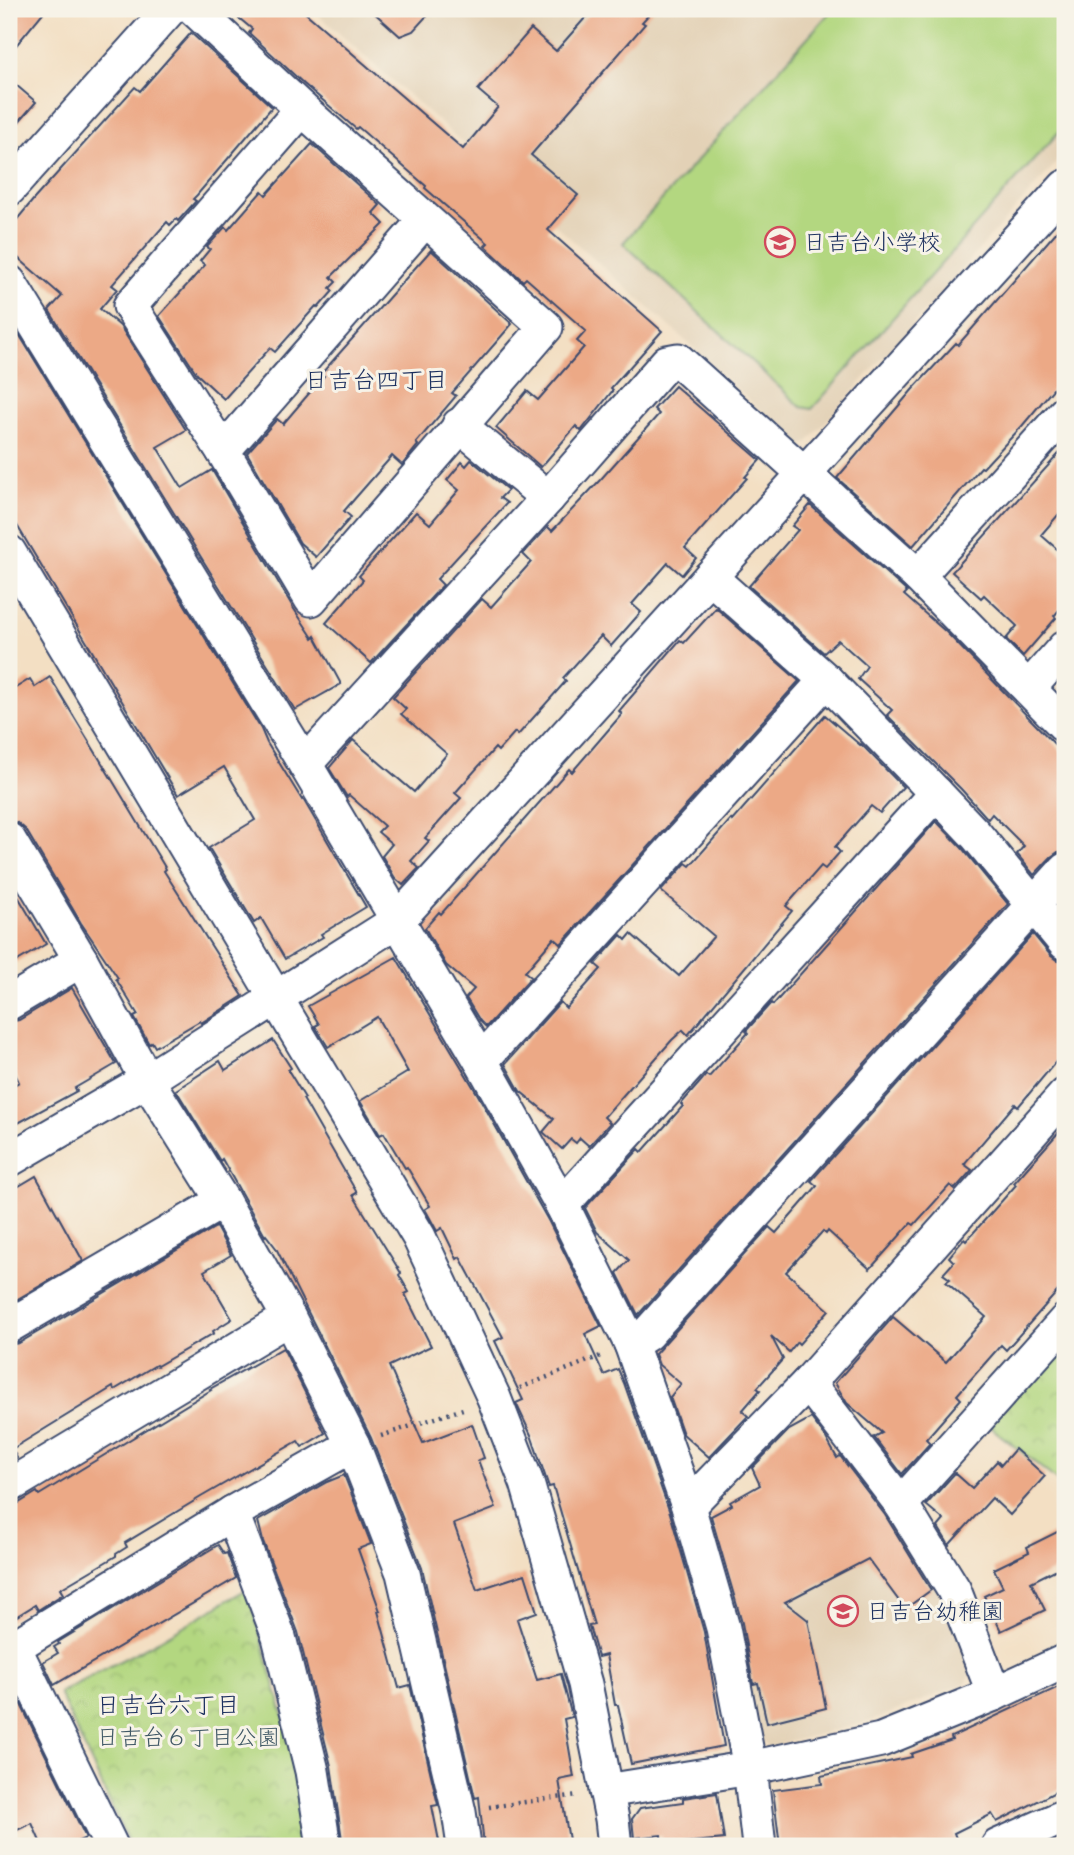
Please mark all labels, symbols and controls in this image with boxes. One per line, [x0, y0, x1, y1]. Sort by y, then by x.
school or university icon: 日吉台小学校 [763, 225, 797, 259]
place label: 日吉台小学校 [803, 228, 941, 256]
district label: 日吉台四丁目 [304, 365, 448, 394]
school or university icon: 日吉台幼稚園 [826, 1594, 860, 1628]
place label: 日吉台幼稚園 [866, 1597, 1004, 1625]
district label: 日吉台六丁目 [96, 1690, 240, 1719]
park label: 日吉台６丁目公園 [96, 1723, 280, 1751]

